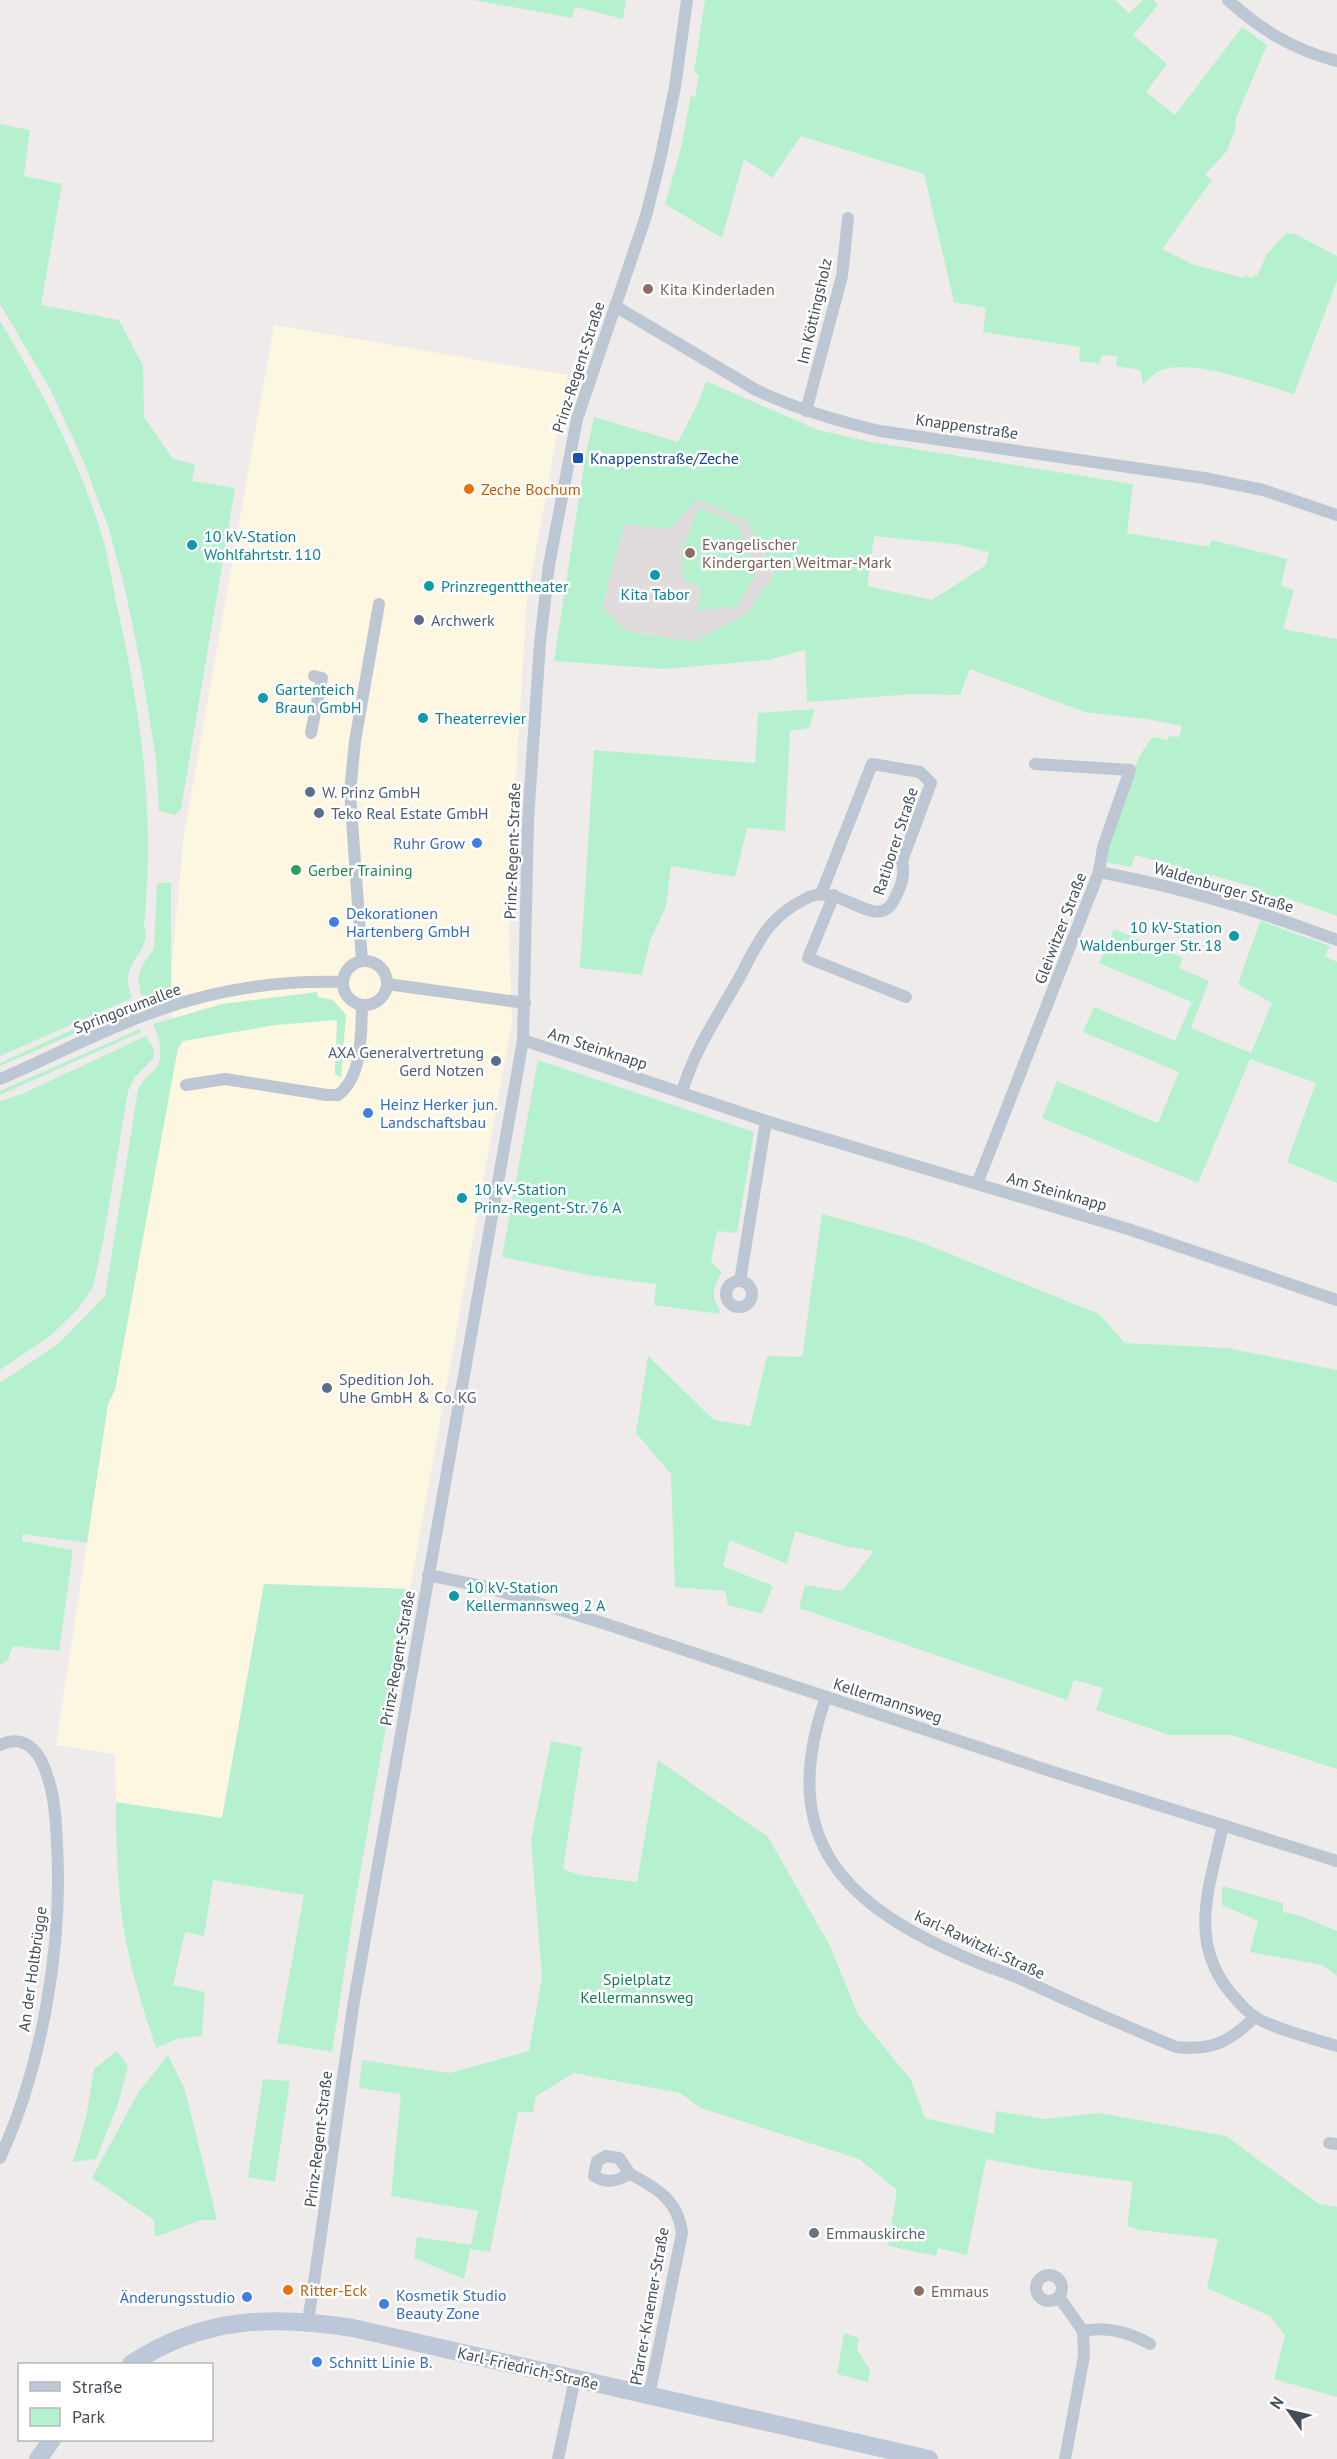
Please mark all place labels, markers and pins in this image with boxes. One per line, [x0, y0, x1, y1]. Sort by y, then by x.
place label: Kita Kinderladen [660, 279, 775, 299]
marker: Kita Kinderladen [641, 282, 655, 296]
place label: Knappenstraße/Zeche [590, 448, 739, 468]
marker: Knappenstraße/Zeche [571, 451, 585, 465]
place label: Zeche Bochum [481, 479, 581, 499]
marker: Zeche Bochum [462, 482, 476, 496]
place label: 10 kV-Station Wohlfahrtstr. 110 [204, 526, 321, 564]
place label: Evangelischer Kindergarten Weitmar-Mark [702, 534, 892, 572]
marker: 10 kV-Station Wohlfahrtstr. 110 [185, 538, 199, 552]
marker: Evangelischer Kindergarten Weitmar-Mark [683, 546, 697, 560]
marker: Kita Tabor [648, 568, 662, 582]
place label: Prinzregenttheater [441, 576, 569, 596]
marker: Prinzregenttheater [422, 579, 436, 593]
place label: Kita Tabor [621, 584, 690, 604]
place label: Archwerk [431, 610, 495, 630]
marker: Archwerk [412, 613, 426, 627]
place label: Gartenteich Braun GmbH [275, 679, 362, 717]
marker: Gartenteich Braun GmbH [256, 691, 270, 705]
place label: Theaterrevier [435, 708, 527, 728]
marker: Theaterrevier [416, 711, 430, 725]
place label: W. Prinz GmbH [322, 782, 421, 802]
marker: W. Prinz GmbH [303, 785, 317, 799]
place label: Teko Real Estate GmbH [331, 803, 489, 823]
marker: Teko Real Estate GmbH [312, 806, 326, 820]
place label: Ruhr Grow [393, 833, 465, 853]
marker: Ruhr Grow [470, 836, 484, 850]
place label: Gerber Training [308, 860, 413, 880]
marker: Gerber Training [289, 863, 303, 877]
place label: Dekorationen Hartenberg GmbH [346, 903, 470, 941]
marker: Dekorationen Hartenberg GmbH [327, 915, 341, 929]
place label: 10 kV-Station Waldenburger Str. 18 [1080, 917, 1222, 955]
marker: 10 kV-Station Waldenburger Str. 18 [1227, 929, 1241, 943]
place label: AXA Generalvertretung Gerd Notzen [328, 1042, 484, 1080]
marker: AXA Generalvertretung Gerd Notzen [489, 1054, 503, 1068]
place label: Heinz Herker jun. Landschaftsbau [380, 1094, 498, 1132]
marker: Heinz Herker jun. Landschaftsbau [361, 1106, 375, 1120]
place label: 10 kV-Station Prinz-Regent-Str. 76 A [474, 1179, 622, 1217]
marker: 10 kV-Station Prinz-Regent-Str. 76 A [455, 1191, 469, 1205]
place label: Spedition Joh. Uhe GmbH & Co. KG [339, 1369, 477, 1407]
marker: Spedition Joh. Uhe GmbH & Co. KG [320, 1381, 334, 1395]
place label: 10 kV-Station Kellermannsweg 2 A [466, 1577, 606, 1615]
marker: 10 kV-Station Kellermannsweg 2 A [447, 1589, 461, 1603]
place label: Emmauskirche [826, 2223, 925, 2243]
marker: Emmauskirche [807, 2226, 821, 2240]
place label: Ritter-Eck [300, 2280, 368, 2300]
place label: Emmaus [931, 2281, 989, 2301]
marker: Ritter-Eck [281, 2283, 295, 2297]
marker: Emmaus [912, 2284, 926, 2298]
place label: Kosmetik Studio Beauty Zone [396, 2285, 507, 2323]
place label: Änderungsstudio [120, 2287, 235, 2307]
marker: Änderungsstudio [240, 2290, 254, 2304]
marker: Kosmetik Studio Beauty Zone [377, 2297, 391, 2311]
place label: Schnitt Linie B. [329, 2352, 432, 2372]
marker: Schnitt Linie B. [310, 2355, 324, 2369]

